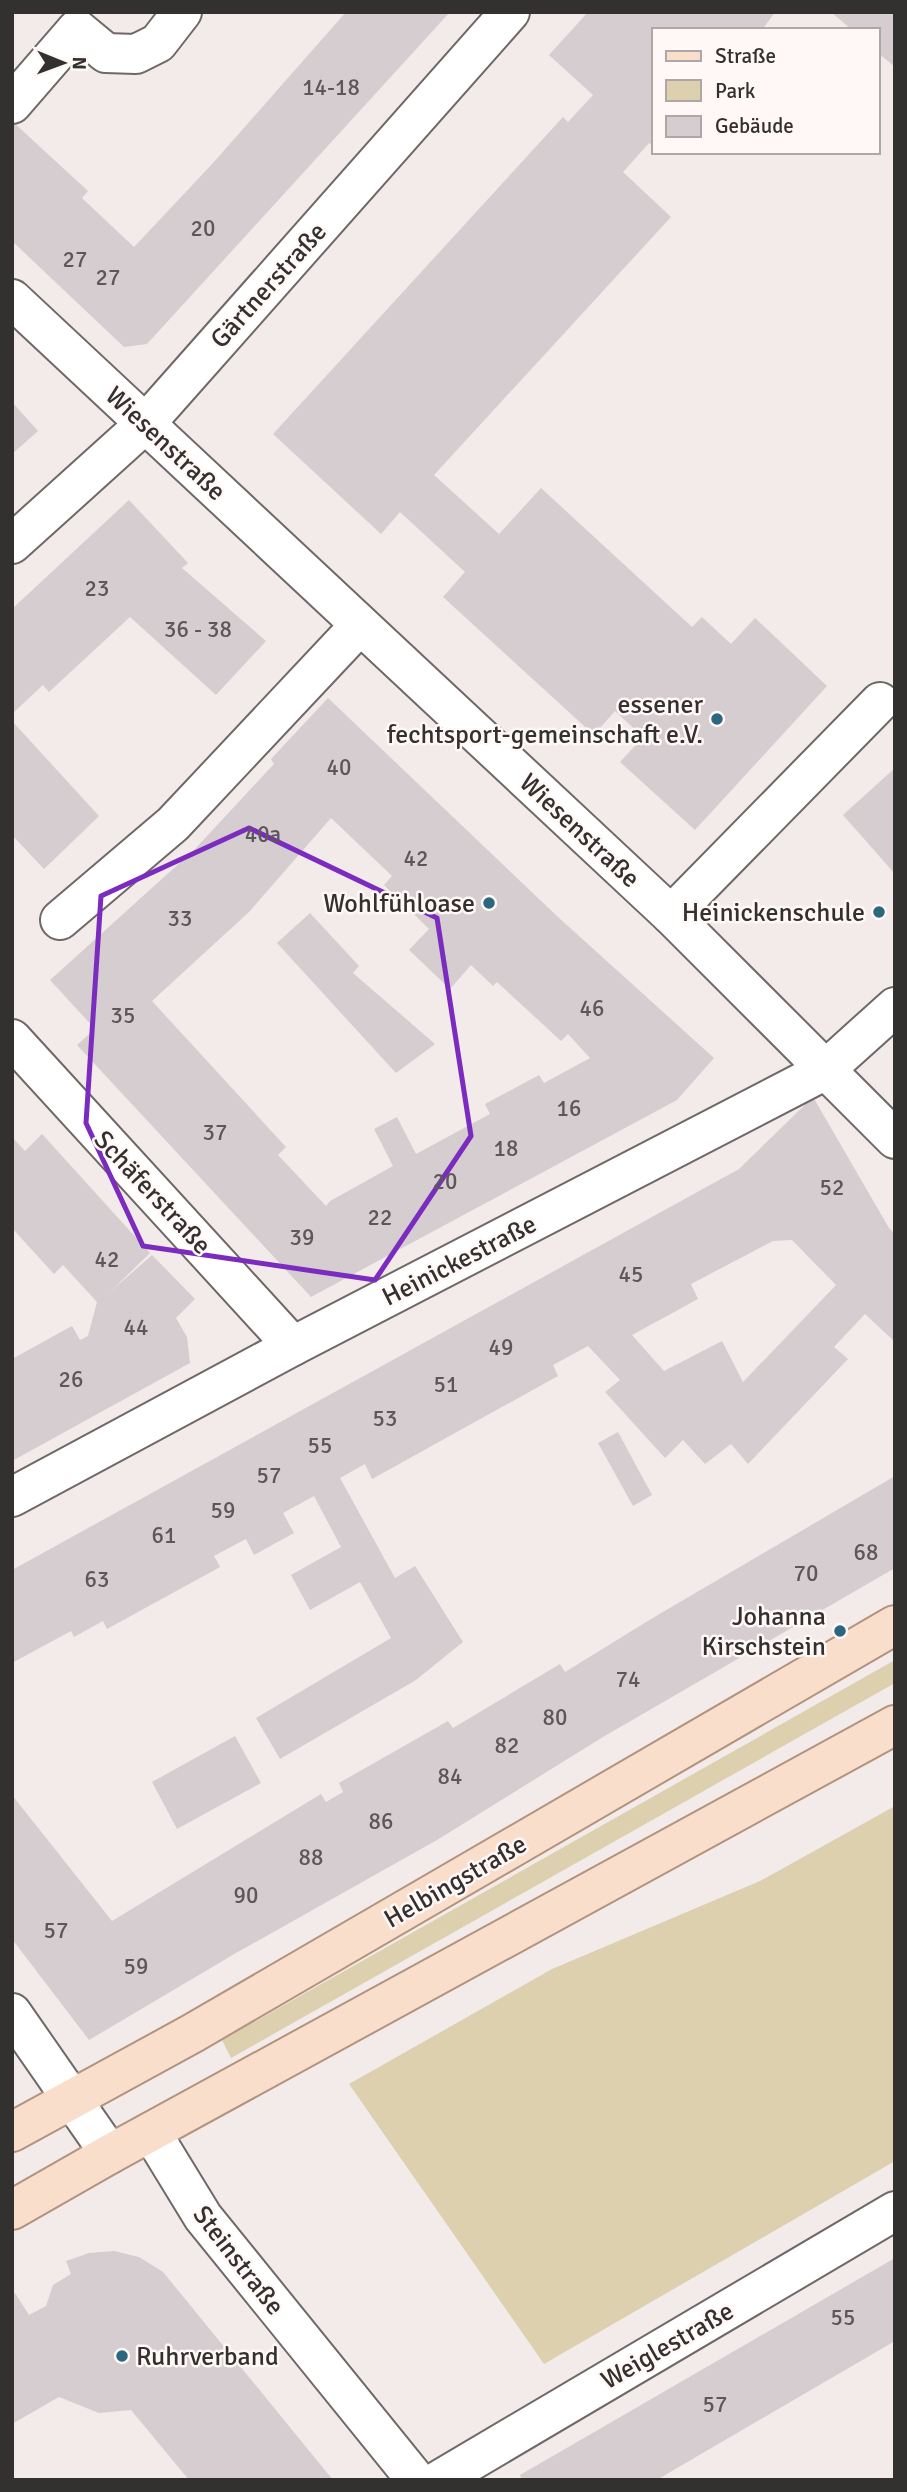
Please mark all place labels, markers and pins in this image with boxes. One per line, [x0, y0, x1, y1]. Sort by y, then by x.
place label: essener fechtsport-gemeinschaft e.V. [387, 689, 703, 751]
marker: essener fechtsport-gemeinschaft e.V. [709, 711, 725, 727]
place label: Wohlfühloase [323, 888, 475, 920]
marker: Wohlfühloase [481, 895, 497, 911]
place label: Heinickenschule [682, 897, 865, 929]
marker: Heinickenschule [871, 904, 887, 920]
place label: Johanna Kirschstein [702, 1601, 826, 1663]
marker: Johanna Kirschstein [832, 1623, 848, 1639]
place label: Ruhrverband [136, 2341, 279, 2373]
marker: Ruhrverband [114, 2348, 130, 2364]

